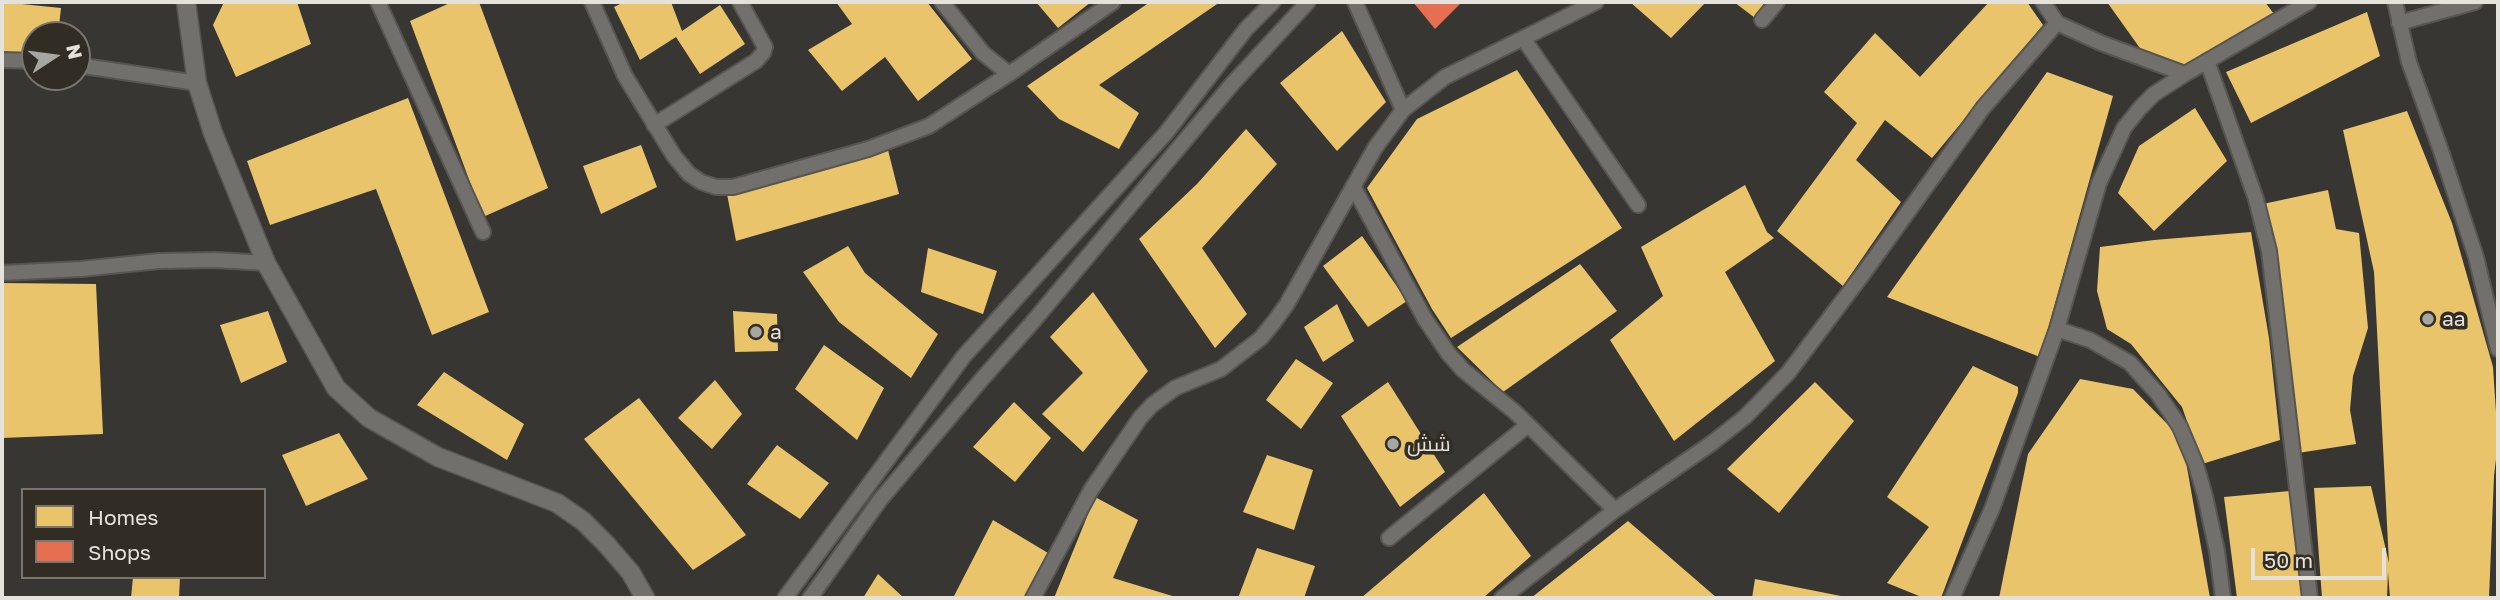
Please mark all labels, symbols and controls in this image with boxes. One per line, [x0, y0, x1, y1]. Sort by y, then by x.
north arrow [21, 21, 91, 91]
text: N [62, 42, 88, 61]
place label: aa [2442, 306, 2466, 332]
marker: aa [2420, 311, 2436, 327]
place label: a [770, 319, 782, 345]
marker: a [748, 324, 764, 340]
place label: شش [1407, 431, 1451, 457]
marker: شش [1385, 436, 1401, 452]
legend [21, 488, 266, 579]
text: Homes [88, 504, 158, 530]
scale bar [2255, 534, 2390, 578]
text: Shops [88, 539, 151, 565]
text: 50 m [2264, 547, 2313, 573]

